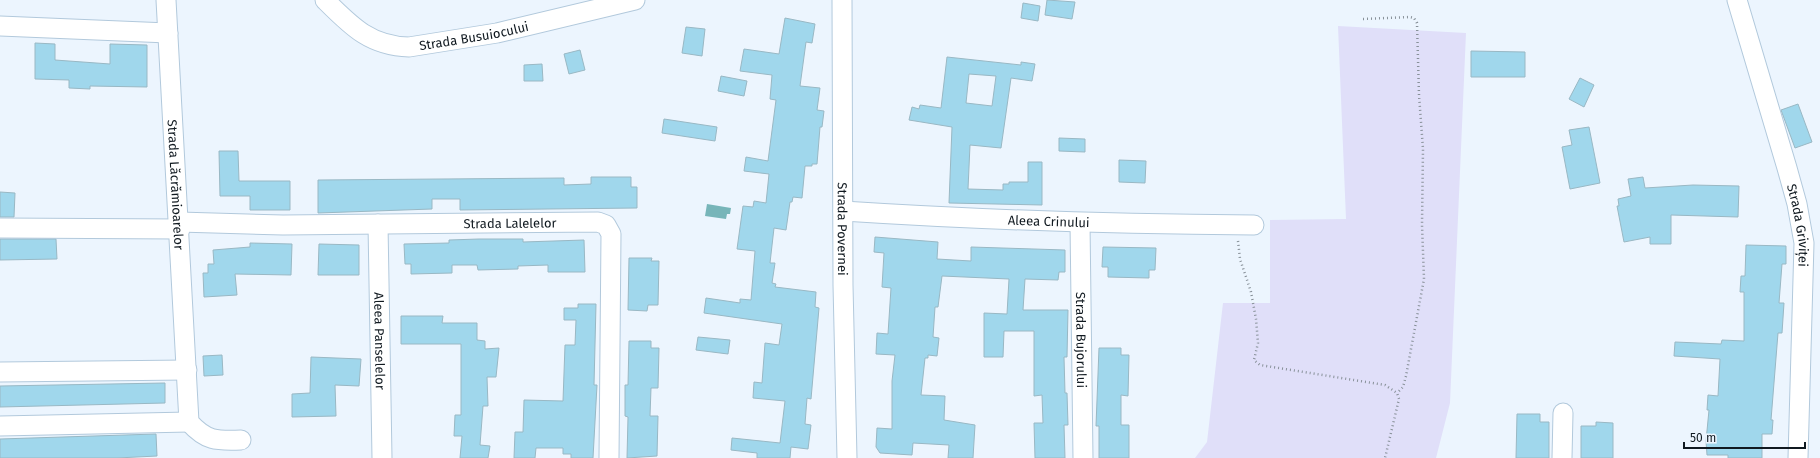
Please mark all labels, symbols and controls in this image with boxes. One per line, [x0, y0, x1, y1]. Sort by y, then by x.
street label: Strada Busuiocului [418, 19, 530, 53]
street label: Strada Lăcrămioarelor [165, 119, 187, 250]
street label: Strada Povernei [835, 182, 850, 276]
street label: Strada Griviței [1784, 182, 1811, 267]
street label: Aleea Crinului [1008, 213, 1090, 230]
street label: Strada Lalelelor [463, 215, 557, 231]
street label: Aleea Panselelor [371, 292, 388, 390]
street label: Strada Bujorului [1073, 292, 1089, 388]
scale bar [1684, 424, 1805, 450]
text: 50 m [1690, 431, 1716, 445]

